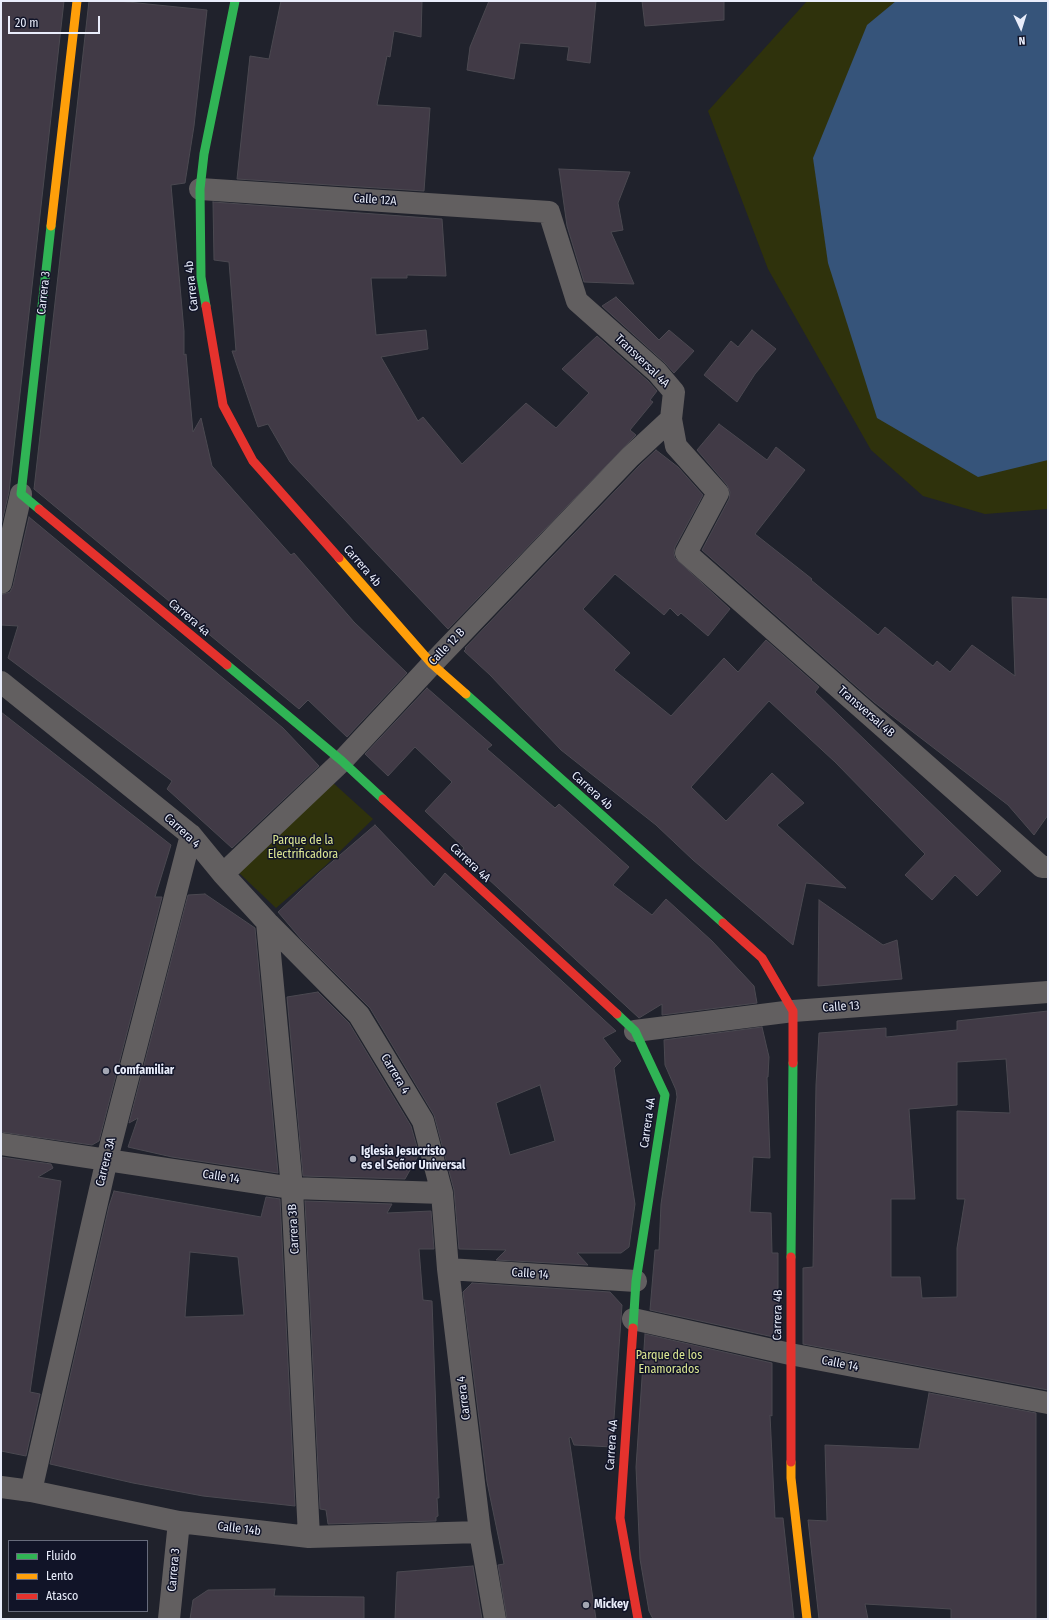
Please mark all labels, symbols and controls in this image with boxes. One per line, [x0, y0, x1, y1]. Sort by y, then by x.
scale bar [10, 8, 102, 34]
north arrow [1001, 8, 1041, 48]
text: 20 m [15, 16, 39, 30]
text: N [1018, 34, 1026, 47]
street label: Calle 12A [353, 191, 397, 209]
street label: Carrera 4b [182, 260, 202, 312]
street label: Carrera 3 [35, 270, 53, 316]
street label: Transversal 4A [612, 331, 672, 391]
street label: Carrera 4b [340, 542, 384, 590]
street label: Carrera 4a [165, 596, 213, 640]
street label: Calle 12 B [426, 625, 468, 669]
street label: Transversal 4B [835, 683, 897, 741]
street label: Carrera 4b [568, 769, 616, 813]
street label: Carrera 4 [161, 811, 203, 851]
park label: Parque de la Electrificadora [268, 834, 338, 862]
street label: Carrera 4A [447, 841, 493, 885]
street label: Calle 13 [822, 999, 860, 1015]
street label: Carrera 4 [377, 1051, 413, 1097]
place label: Comfamiliar [114, 1064, 174, 1078]
marker: Comfamiliar [101, 1066, 111, 1076]
street label: Carrera 4A [637, 1097, 659, 1149]
street label: Carrera 3A [93, 1136, 119, 1188]
place label: Iglesia Jesucristo es el Señor Universal [361, 1145, 465, 1173]
marker: Iglesia Jesucristo es el Señor Universal [348, 1154, 358, 1164]
street label: Calle 14 [201, 1167, 241, 1187]
street label: Carrera 3B [285, 1203, 303, 1255]
street label: Calle 14 [511, 1266, 549, 1282]
street label: Carrera 4B [770, 1290, 786, 1340]
park label: Parque de los Enamorados [636, 1349, 702, 1377]
street label: Calle 14 [820, 1353, 860, 1375]
street label: Carrera 4 [454, 1375, 474, 1421]
street label: Carrera 4A [603, 1419, 621, 1471]
street label: Calle 14b [216, 1519, 262, 1539]
legend [8, 1540, 148, 1612]
street label: Carrera 3 [165, 1548, 183, 1592]
text: Fluido [46, 1549, 76, 1563]
text: Lento [46, 1569, 73, 1583]
text: Atasco [46, 1589, 78, 1603]
place label: Mickey [594, 1598, 629, 1612]
marker: Mickey [581, 1600, 591, 1610]

